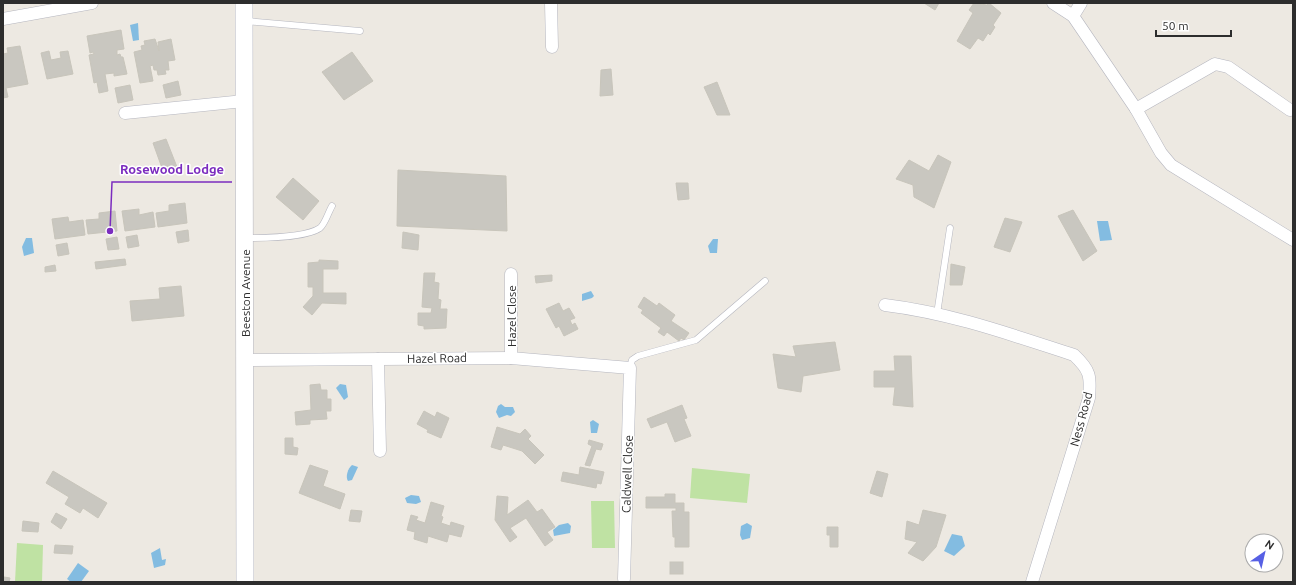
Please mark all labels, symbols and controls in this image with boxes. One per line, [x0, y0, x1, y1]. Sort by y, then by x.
scale bar [1156, 12, 1231, 38]
text: 50 m [1162, 19, 1189, 32]
callout: Rosewood Lodge [112, 157, 232, 182]
text: Rosewood Lodge [120, 162, 224, 176]
street label: Beeston Avenue [239, 249, 252, 337]
street label: Hazel Close [505, 285, 518, 347]
street label: Hazel Road [407, 351, 467, 365]
street label: Ness Road [1067, 390, 1095, 448]
street label: Caldwell Close [619, 435, 635, 513]
north arrow [1244, 533, 1284, 573]
text: N [1263, 537, 1276, 552]

